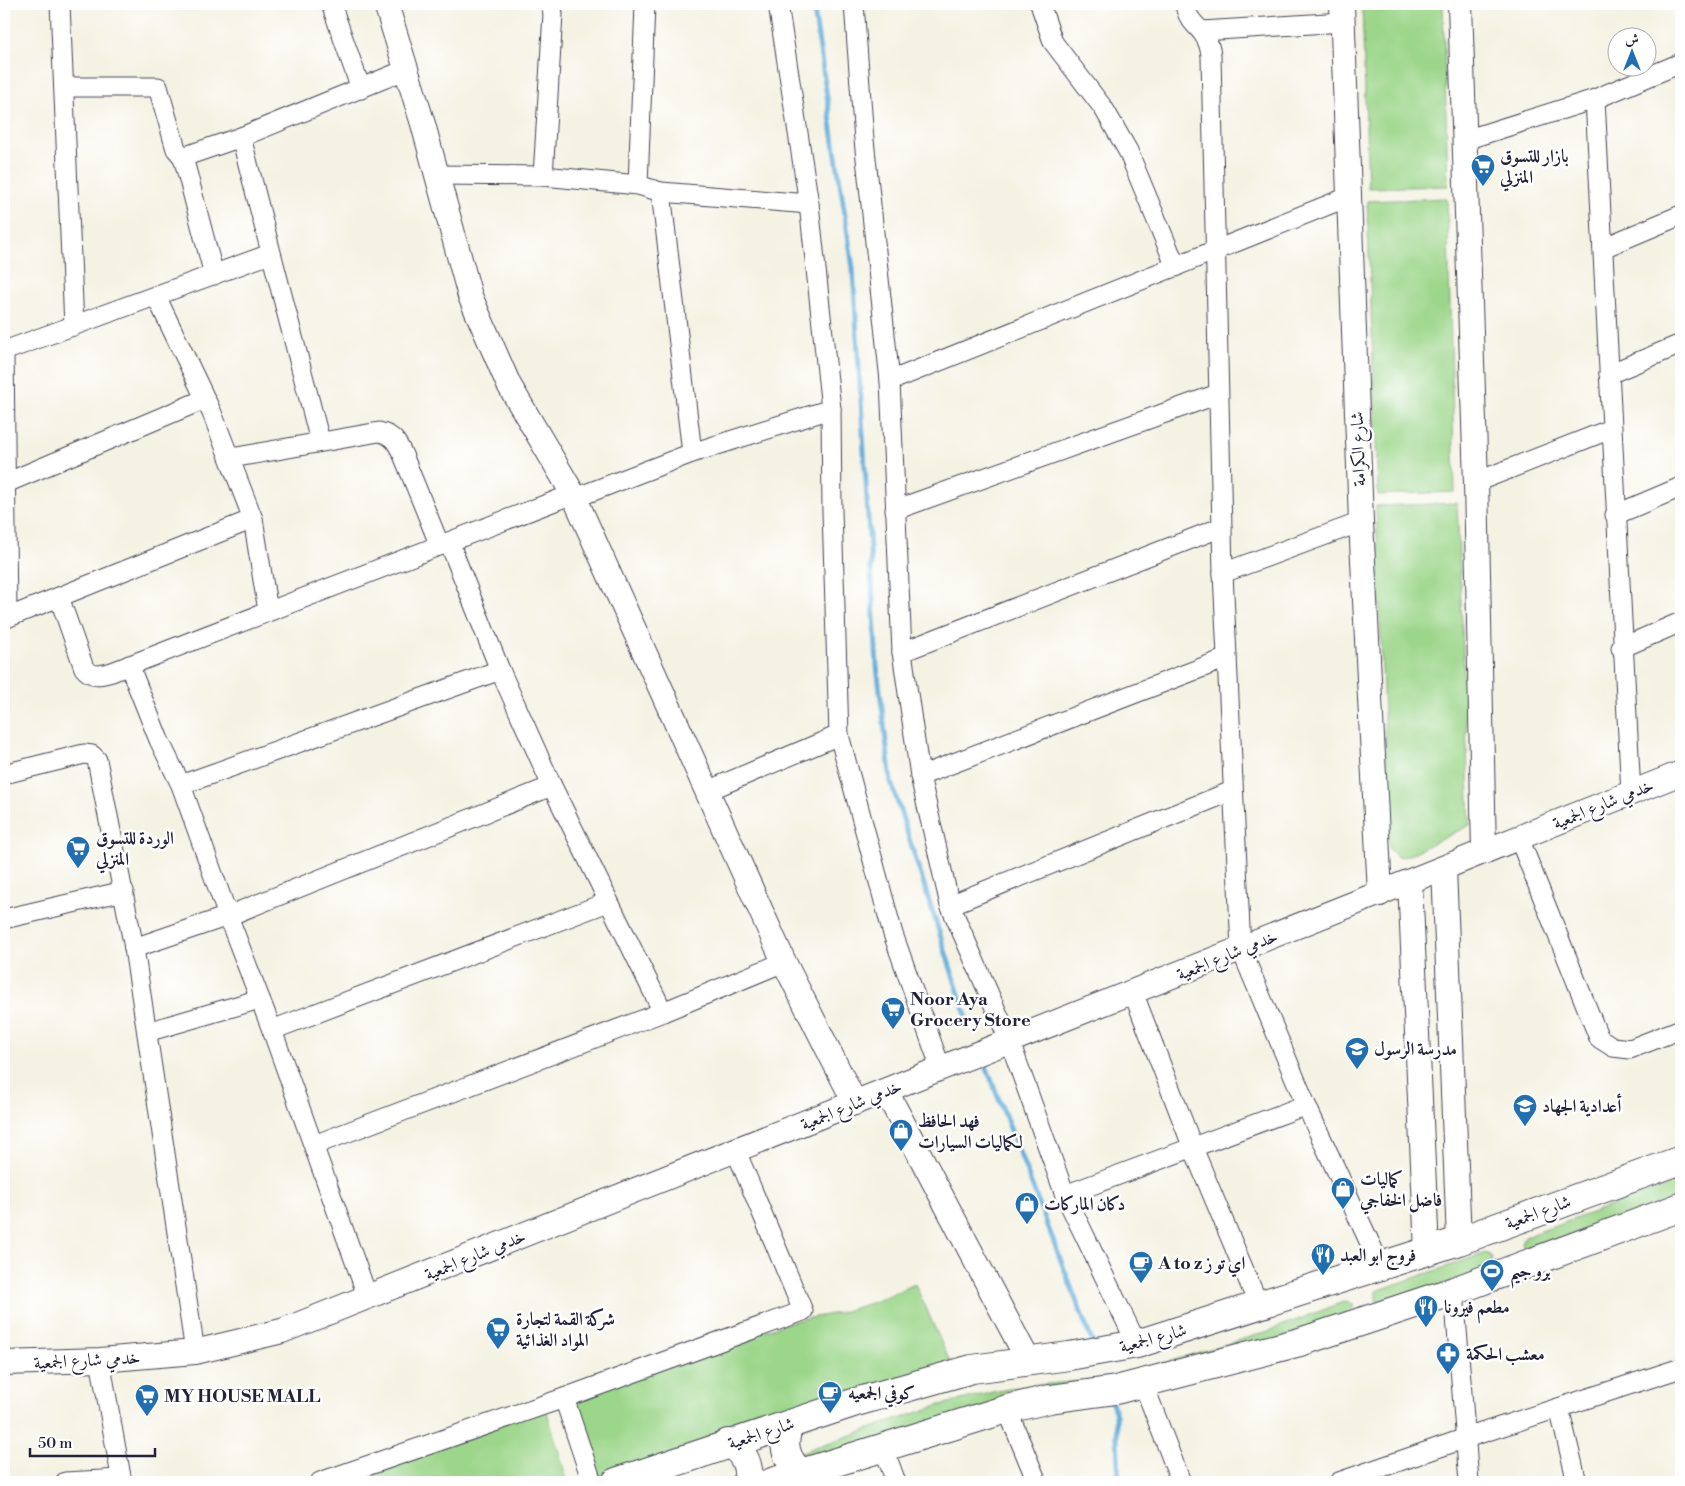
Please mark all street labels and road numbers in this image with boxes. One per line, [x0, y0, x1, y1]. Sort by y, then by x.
street label: شارع الكرامة [1346, 411, 1374, 487]
street label: خدمي شارع الجمعية [1549, 774, 1658, 838]
street label: خدمي شارع الجمعية [1173, 925, 1282, 989]
street label: خدمي شارع الجمعية [797, 1075, 906, 1139]
street label: شارع الجمعية [1502, 1190, 1575, 1238]
street label: خدمي شارع الجمعية [421, 1225, 530, 1289]
street label: شارع الجمعية [1117, 1319, 1190, 1361]
street label: خدمي شارع الجمعية [33, 1346, 141, 1378]
street label: شارع الجمعية [725, 1412, 798, 1458]

